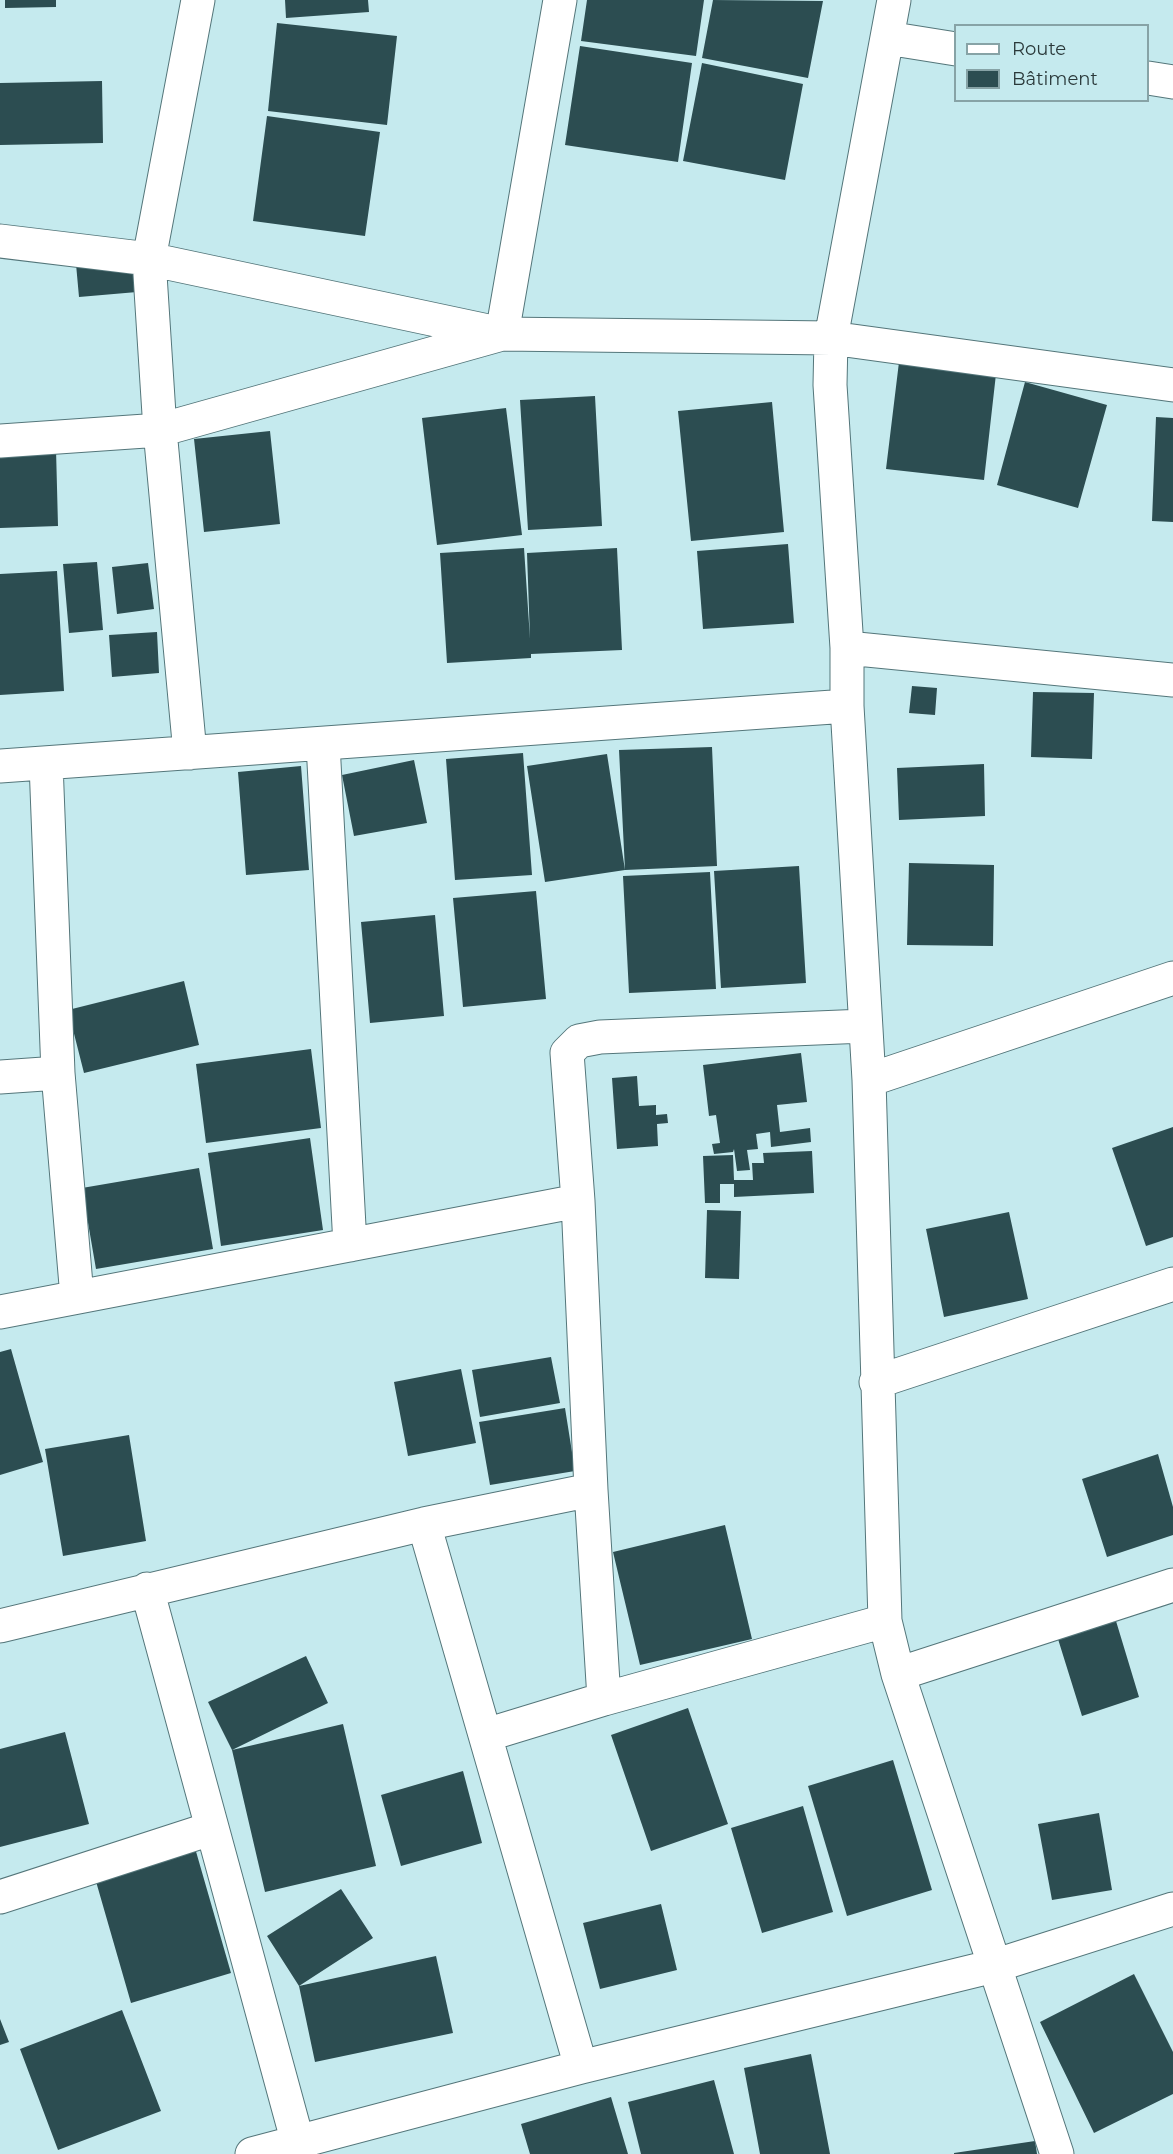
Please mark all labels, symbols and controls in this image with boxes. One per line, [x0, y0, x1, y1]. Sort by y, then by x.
legend [954, 24, 1149, 102]
text: Route [1012, 38, 1066, 60]
text: Bâtiment [1012, 68, 1098, 90]

